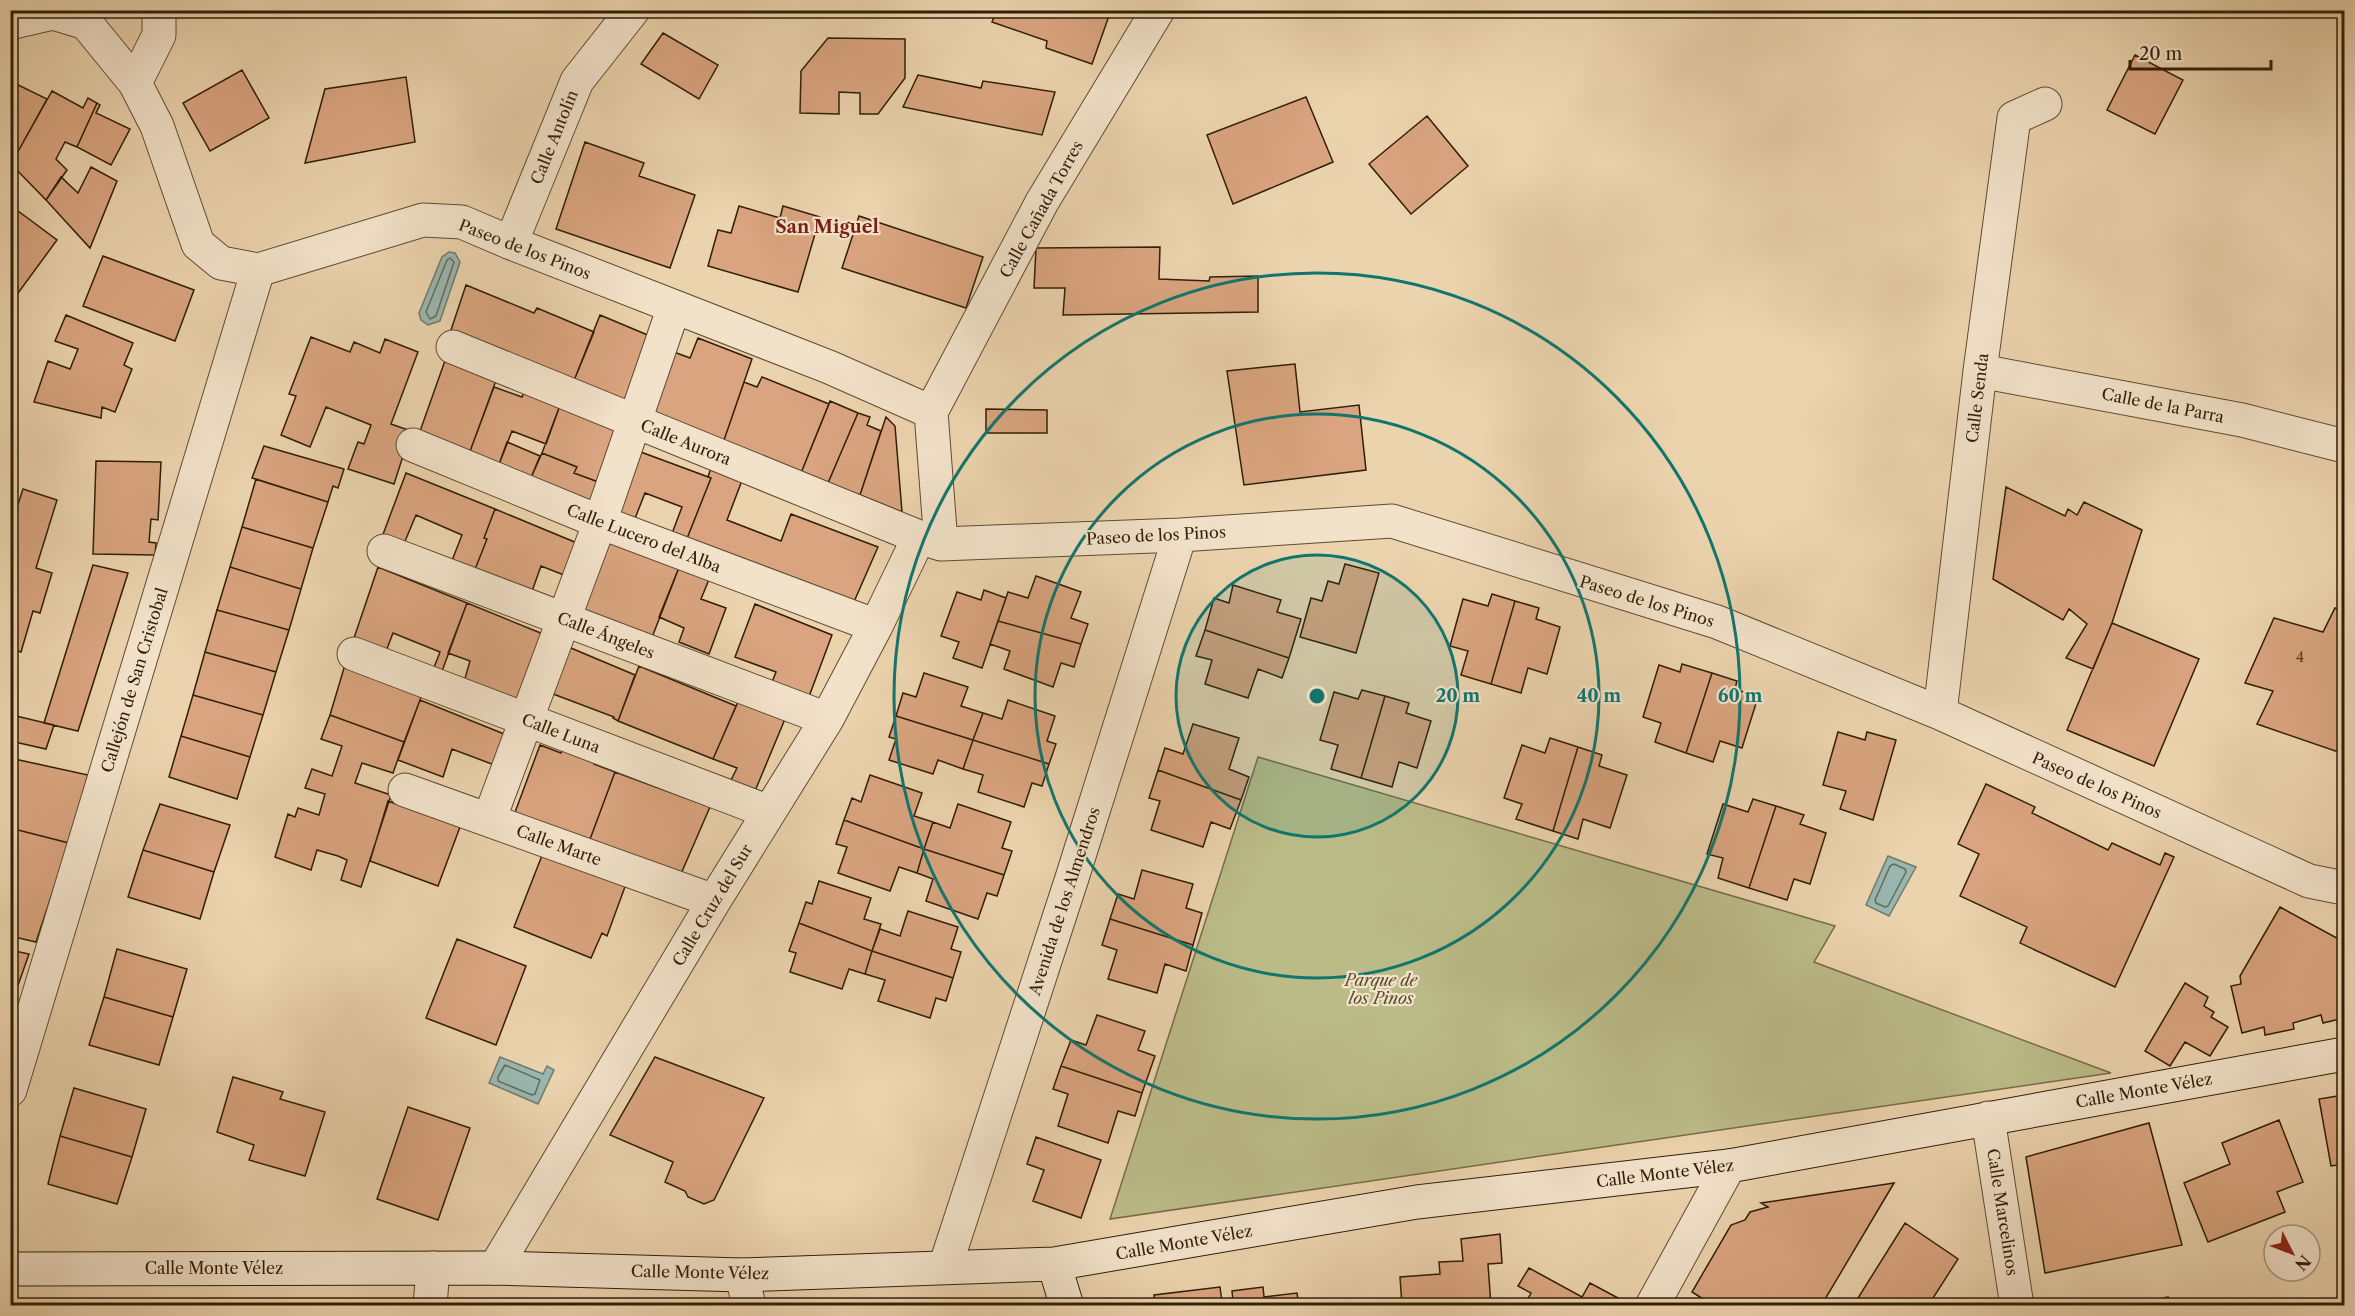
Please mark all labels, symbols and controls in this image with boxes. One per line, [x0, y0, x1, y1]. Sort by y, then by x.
scale bar [2130, 33, 2271, 71]
text: 20 m [2139, 43, 2183, 65]
street label: Calle Antolín [526, 87, 582, 187]
street label: Calle Cañada Torres [995, 137, 1087, 281]
street label: Paseo de los Pinos [456, 215, 594, 283]
district label: San Miguel [775, 216, 879, 238]
street label: Calle Senda [1962, 351, 1992, 444]
street label: Calle de la Parra [2100, 383, 2226, 427]
street label: Calle Aurora [638, 415, 735, 469]
street label: Calle Lucero del Alba [564, 499, 724, 577]
street label: Paseo de los Pinos [1086, 521, 1226, 549]
street label: Paseo de los Pinos [1577, 571, 1717, 631]
street label: Callejón de San Cristobal [96, 585, 172, 775]
street label: Calle Ángeles [554, 607, 658, 663]
house number: 4 [2296, 648, 2304, 666]
text: 20 m [1436, 685, 1480, 707]
text: 40 m [1577, 685, 1621, 707]
text: 60 m [1718, 685, 1762, 707]
centre of rings [1307, 686, 1327, 706]
street label: Calle Luna [519, 709, 604, 757]
street label: Paseo de los Pinos [2029, 747, 2165, 823]
street label: Avenida de los Almendros [1024, 804, 1104, 999]
street label: Calle Marte [514, 820, 604, 870]
street label: Calle Cruz del Sur [668, 840, 756, 970]
park label: Parque de los Pinos [1343, 970, 1418, 1008]
street label: Calle Monte Vélez [2074, 1068, 2214, 1112]
street label: Calle Marcelinos [1983, 1147, 2023, 1277]
street label: Calle Monte Vélez [1595, 1155, 1735, 1191]
street label: Calle Monte Vélez [1114, 1220, 1254, 1264]
north arrow [2262, 1223, 2322, 1283]
text: N [2291, 1251, 2315, 1275]
street label: Calle Monte Vélez [145, 1258, 283, 1278]
street label: Calle Monte Vélez [631, 1261, 769, 1283]

